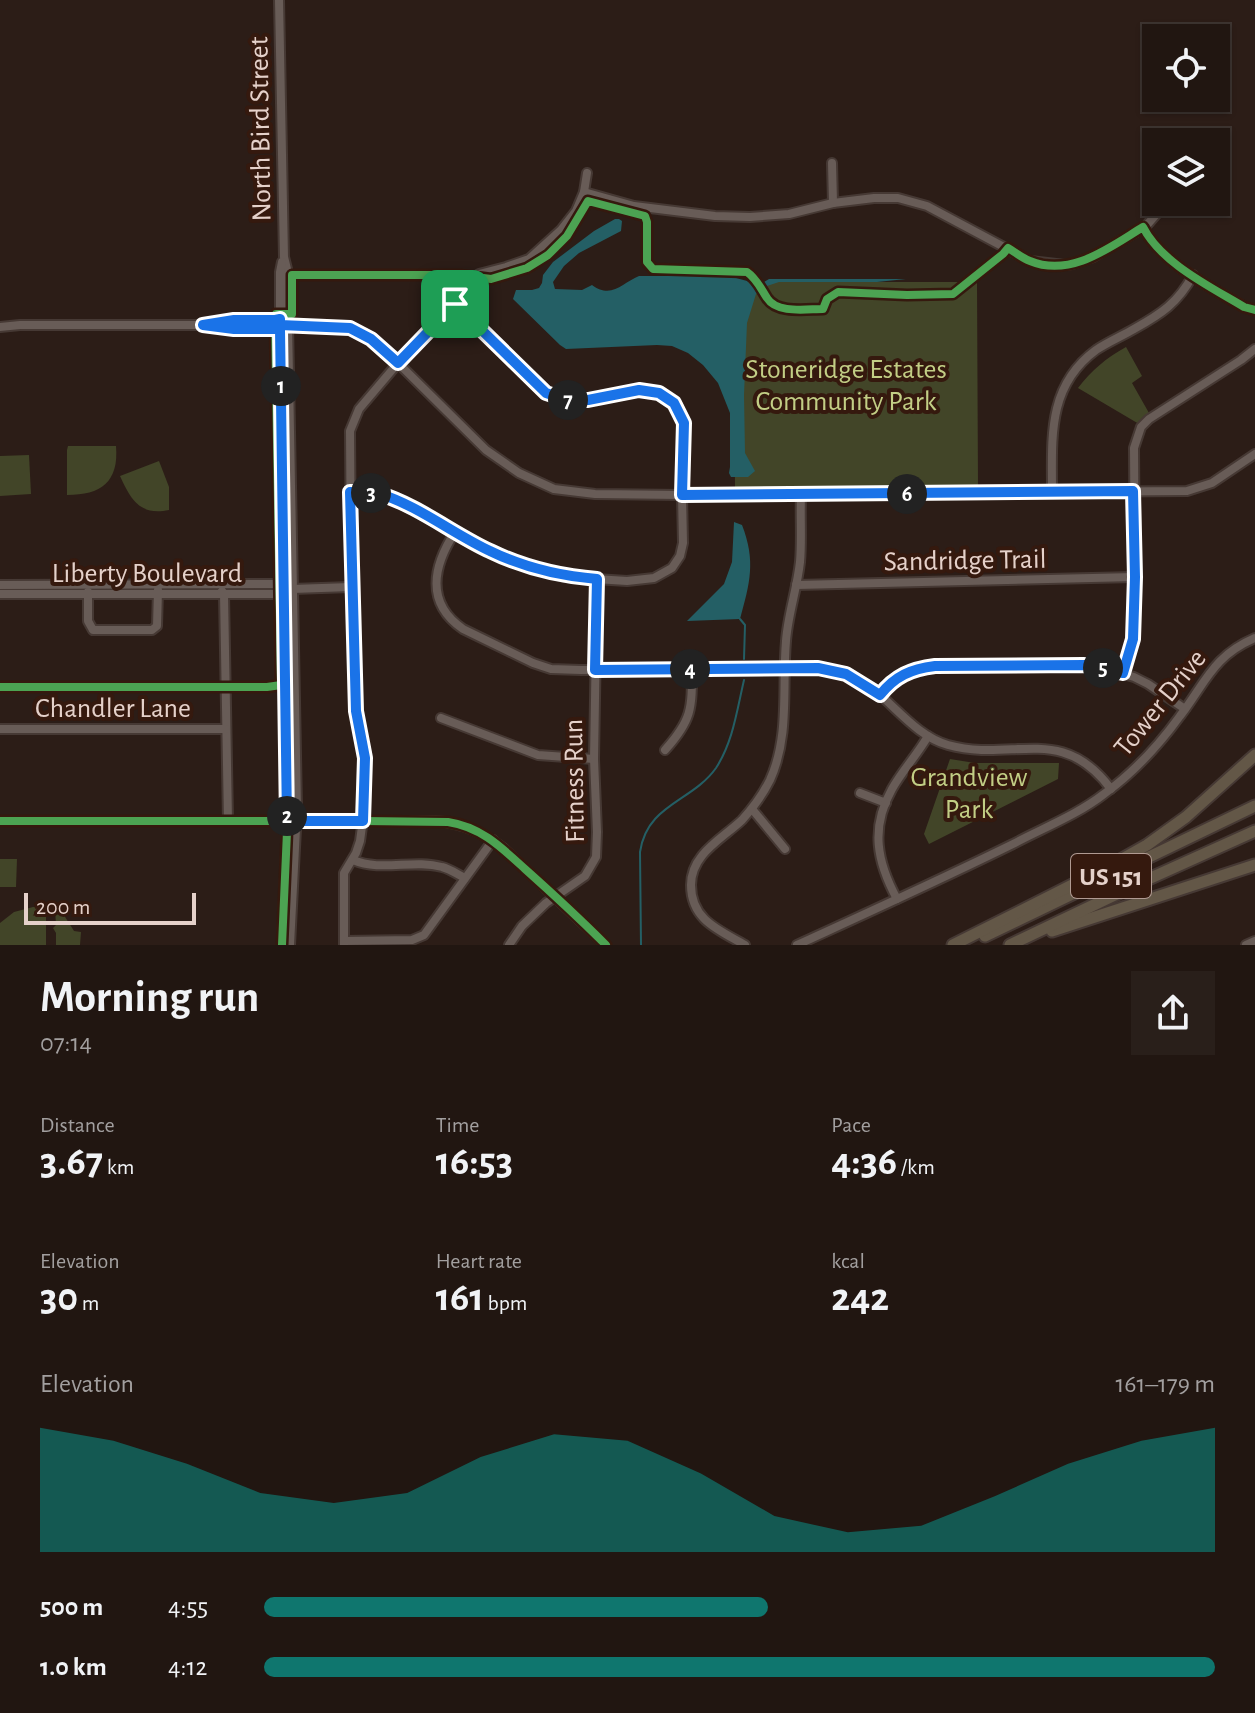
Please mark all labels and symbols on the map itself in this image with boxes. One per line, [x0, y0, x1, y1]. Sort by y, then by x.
street label: North Bird Street [245, 36, 277, 222]
pin [421, 270, 489, 338]
park label: Stoneridge Estates Community Park [745, 356, 947, 416]
pin: 1 [261, 366, 301, 406]
pin: 7 [548, 380, 588, 420]
pin: 3 [351, 473, 391, 513]
pin: 6 [887, 474, 927, 514]
street label: Sandridge Trail [883, 546, 1047, 576]
street label: Liberty Boulevard [52, 560, 242, 588]
street label: Tower Drive [1109, 645, 1212, 762]
pin: 5 [1083, 648, 1123, 688]
pin: 4 [670, 649, 710, 689]
street label: Chandler Lane [35, 695, 191, 723]
street label: Fitness Run [560, 719, 590, 843]
park label: Grandview Park [911, 764, 1028, 824]
pin: 2 [267, 796, 307, 836]
road number: US 151 [1071, 854, 1151, 898]
scale bar [24, 889, 196, 925]

